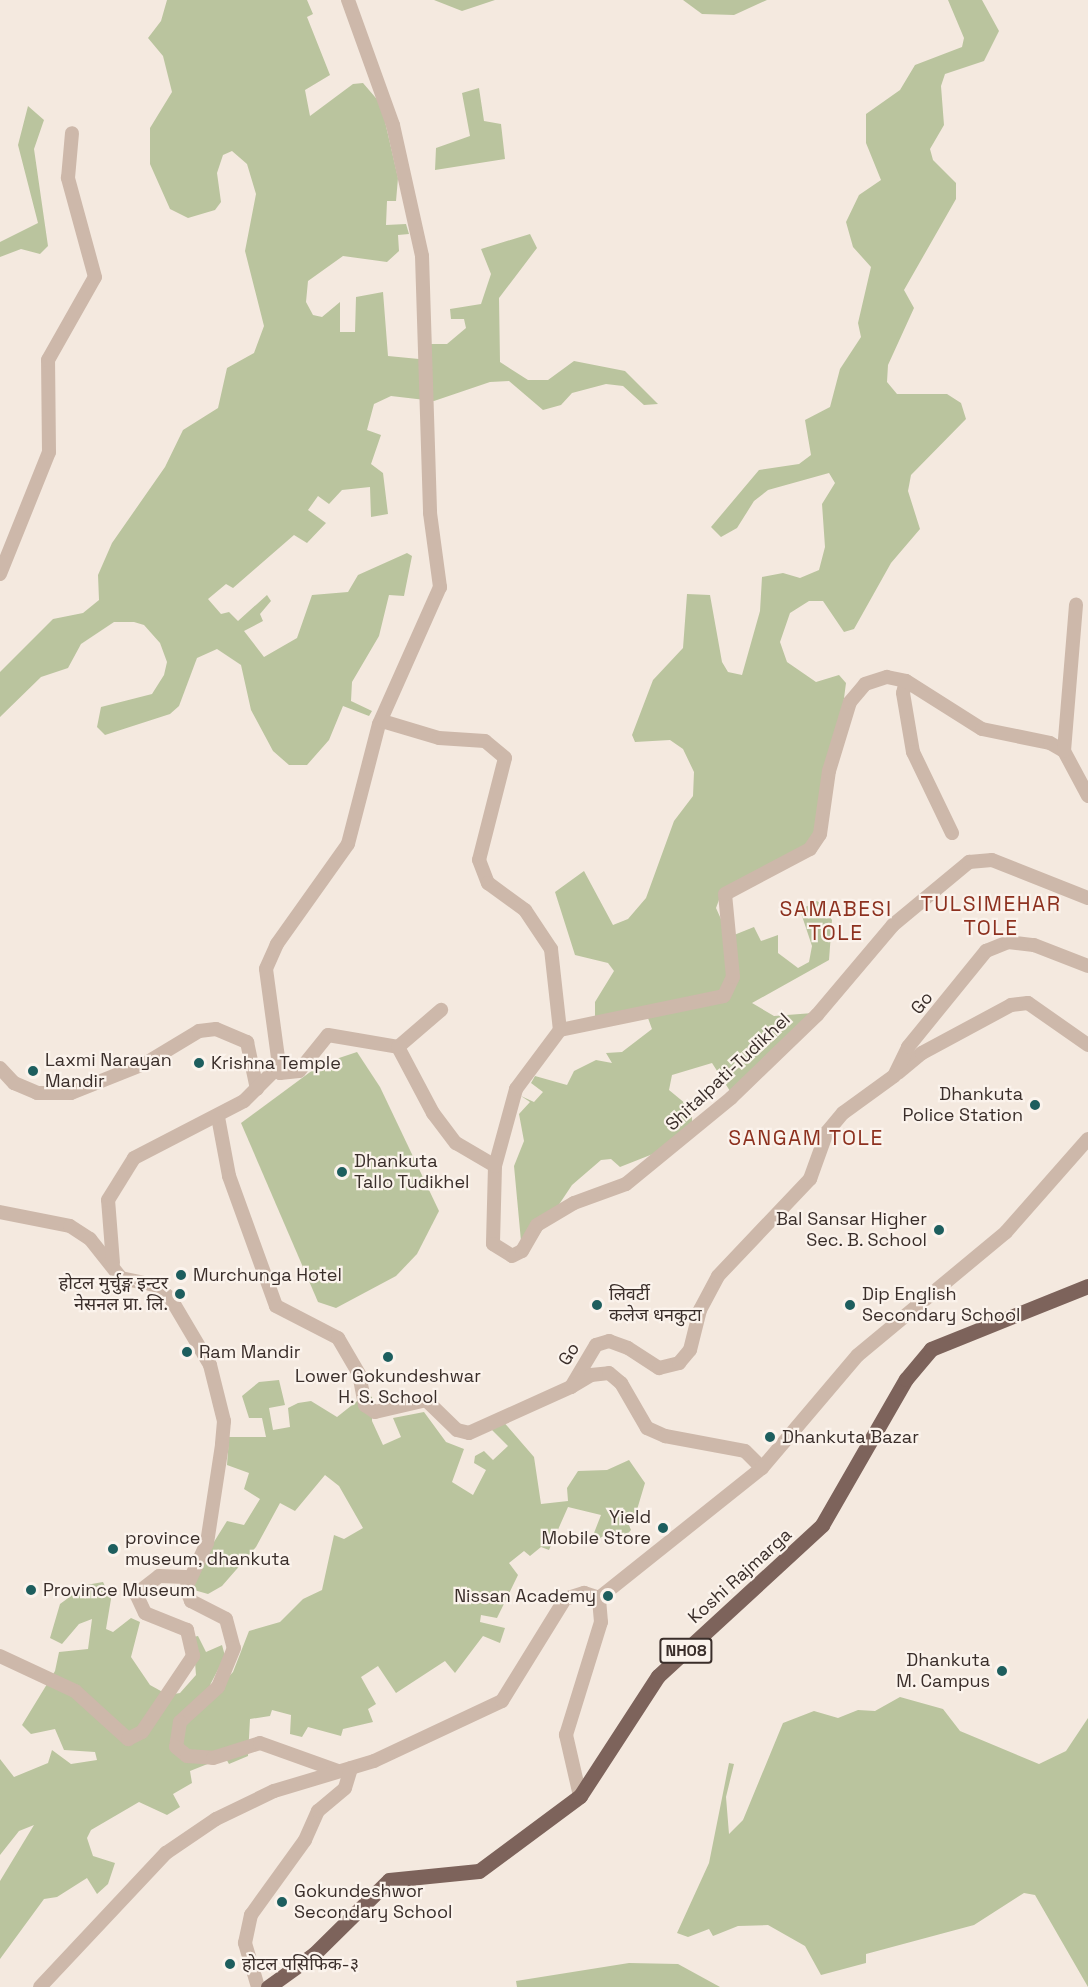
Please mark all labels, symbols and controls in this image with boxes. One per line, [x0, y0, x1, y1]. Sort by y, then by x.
district label: TULSIMEHAR TOLE [920, 891, 1062, 941]
district label: SAMABESI TOLE [779, 896, 893, 946]
street label: Go [906, 987, 938, 1019]
street label: Shitalpati-Tudikhel [661, 1009, 795, 1135]
place label: Laxmi Narayan Mandir [45, 1050, 172, 1092]
place label: Krishna Temple [211, 1052, 341, 1074]
marker: Krishna Temple [192, 1056, 206, 1070]
marker: Laxmi Narayan Mandir [26, 1064, 40, 1078]
place label: Dhankuta Police Station [903, 1084, 1023, 1126]
marker: Dhankuta Police Station [1028, 1098, 1042, 1112]
district label: SANGAM TOLE [728, 1125, 884, 1151]
place label: Dhankuta Tallo Tudikhel [354, 1151, 470, 1194]
marker: Dhankuta Tallo Tudikhel [335, 1165, 349, 1179]
place label: Bal Sansar Higher Sec. B. School [776, 1209, 927, 1252]
marker: Bal Sansar Higher Sec. B. School [932, 1223, 946, 1237]
place label: Murchunga Hotel [193, 1264, 342, 1286]
marker: Murchunga Hotel [174, 1268, 188, 1282]
place label: होटल मुर्चुङ्ग इन्टर नेसनल प्रा. लि. [59, 1273, 168, 1316]
place label: लिवर्टी कलेज धनकुटा [609, 1284, 702, 1326]
place label: Dip English Secondary School [862, 1284, 1020, 1326]
marker: होटल मुर्चुङ्ग इन्टर नेसनल प्रा. लि. [173, 1287, 187, 1301]
marker: लिवर्टी कलेज धनकुटा [590, 1298, 604, 1312]
marker: Dip English Secondary School [843, 1298, 857, 1312]
street label: Go [554, 1339, 584, 1369]
place label: Ram Mandir [199, 1341, 301, 1363]
marker: Ram Mandir [180, 1345, 194, 1359]
marker: Lower Gokundeshwar H. S. School [381, 1350, 395, 1364]
place label: Lower Gokundeshwar H. S. School [295, 1366, 481, 1408]
place label: Dhankuta Bazar [782, 1426, 919, 1448]
marker: Dhankuta Bazar [763, 1430, 777, 1444]
place label: Yield Mobile Store [541, 1507, 651, 1550]
marker: Yield Mobile Store [656, 1521, 670, 1535]
street label: Koshi Rajmarga [684, 1524, 796, 1628]
place label: province museum, dhankuta [125, 1528, 290, 1570]
marker: province museum, dhankuta [106, 1542, 120, 1556]
place label: Province Museum [43, 1579, 195, 1601]
marker: Province Museum [24, 1583, 38, 1597]
place label: Nissan Academy [454, 1585, 596, 1607]
marker: Nissan Academy [601, 1589, 615, 1603]
road number: NH08 [659, 1638, 713, 1664]
place label: Dhankuta M. Campus [896, 1650, 990, 1692]
marker: Dhankuta M. Campus [995, 1664, 1009, 1678]
place label: Gokundeshwor Secondary School [294, 1881, 452, 1924]
marker: Gokundeshwor Secondary School [275, 1895, 289, 1909]
place label: होटल पसिफिक-३ [242, 1953, 359, 1975]
marker: होटल पसिफिक-३ [223, 1957, 237, 1971]

